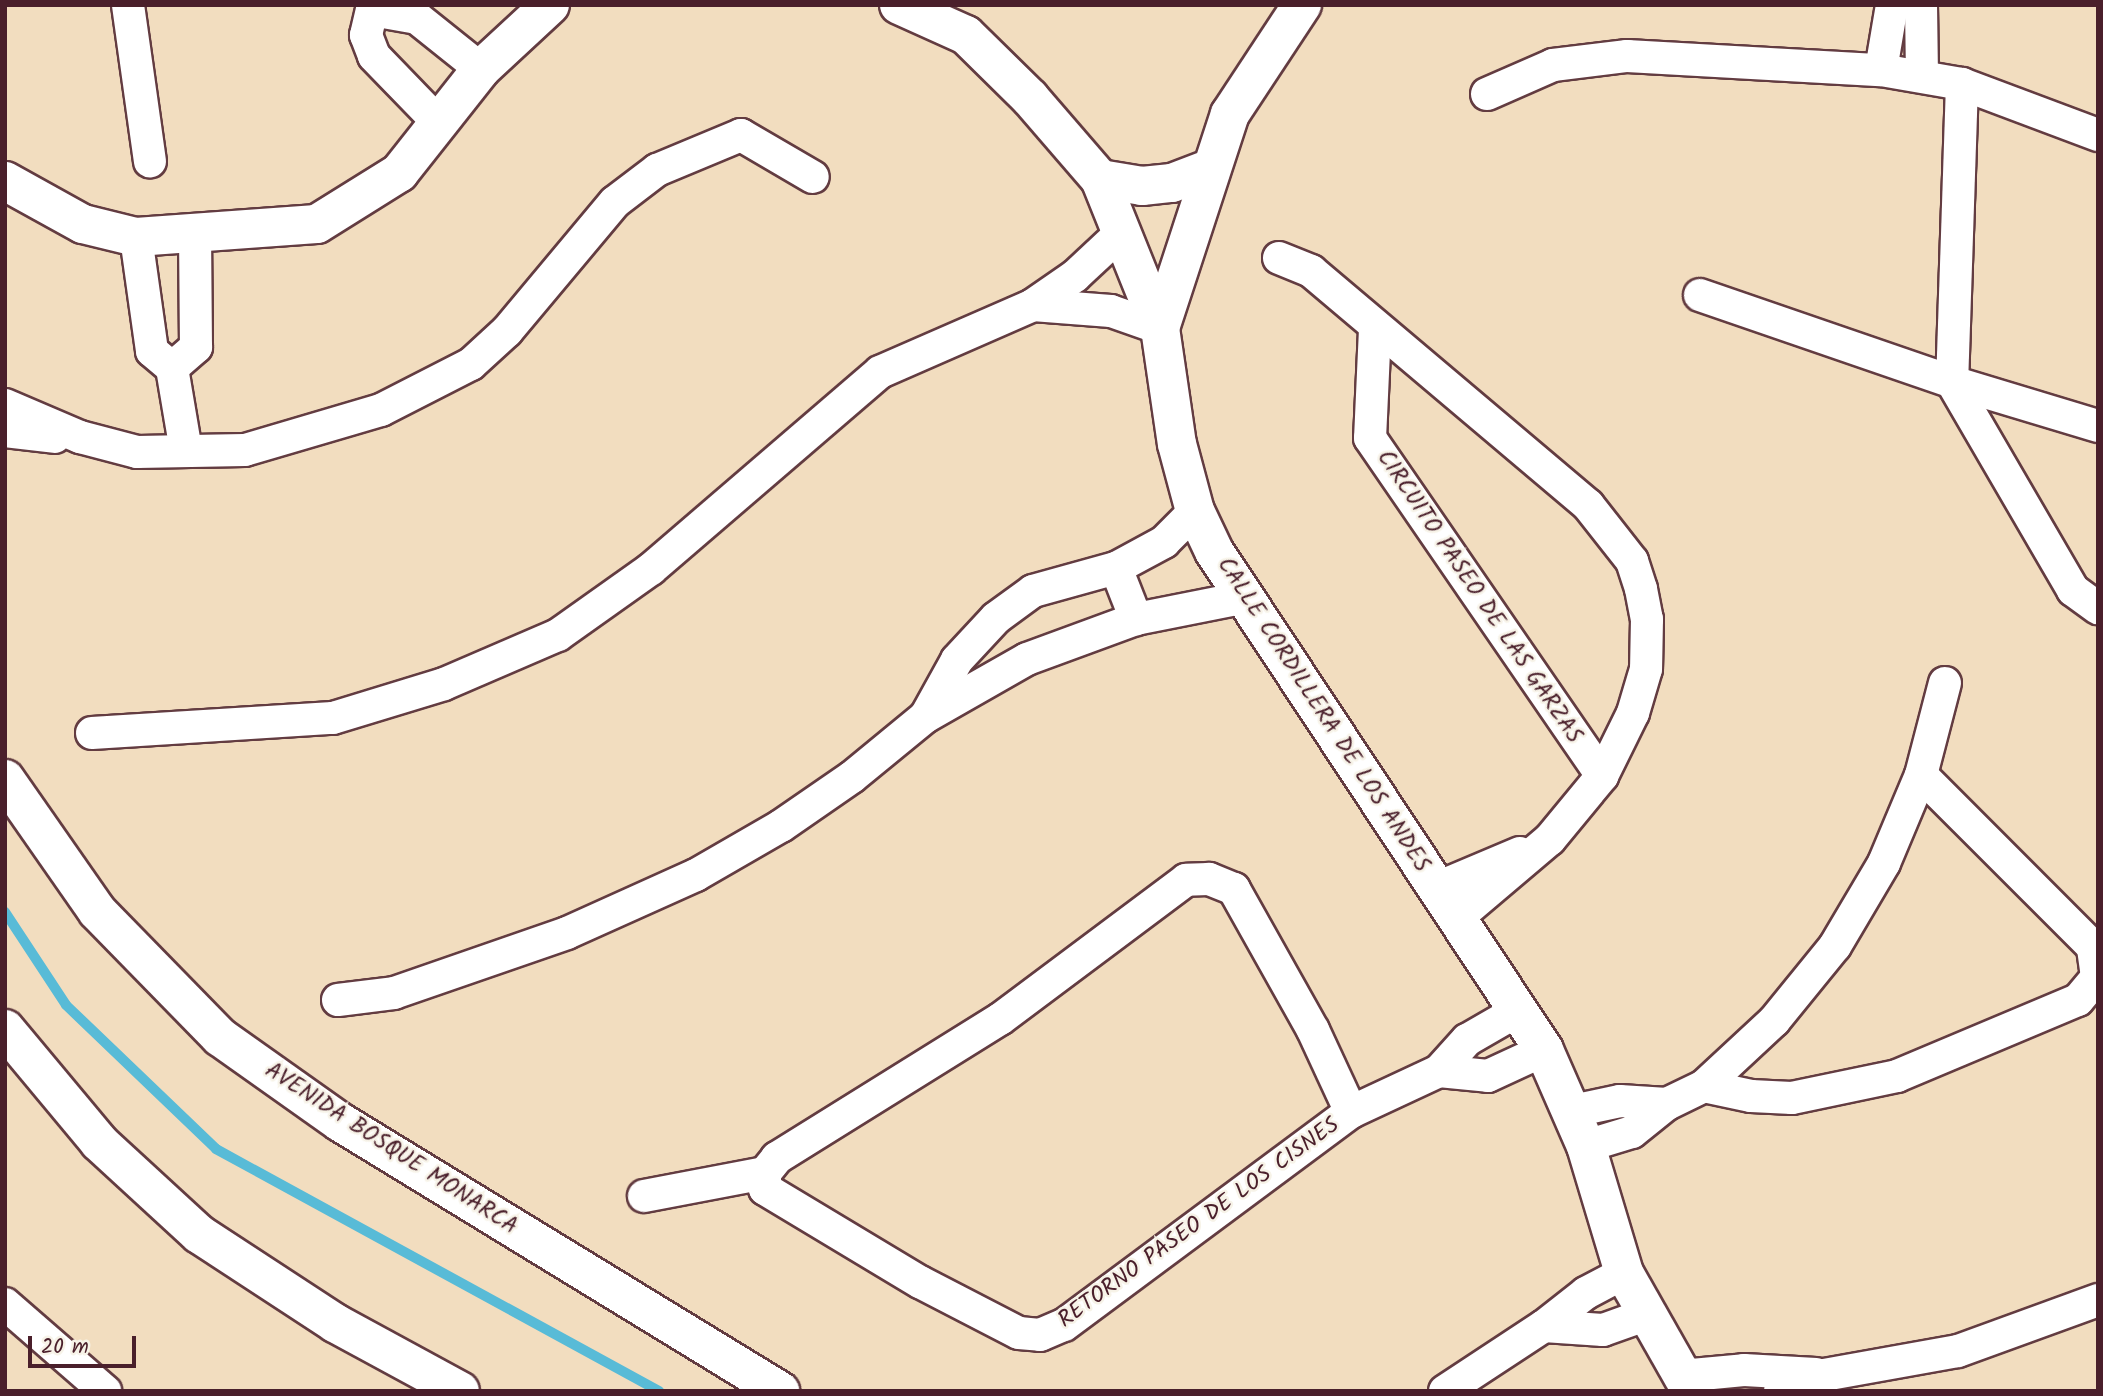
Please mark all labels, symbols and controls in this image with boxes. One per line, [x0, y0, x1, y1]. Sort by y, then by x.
street label: CIRCUITO PASEO DE LAS GARZAS [1370, 445, 1588, 749]
street label: CALLE CORDILLERA DE LOS ANDES [1211, 552, 1435, 878]
street label: AVENIDA BOSQUE MONARCA [260, 1057, 522, 1241]
street label: RETORNO PASEO DE LOS CISNES [1053, 1112, 1345, 1334]
scale bar [32, 1322, 140, 1366]
text: 20 m [41, 1331, 89, 1364]

